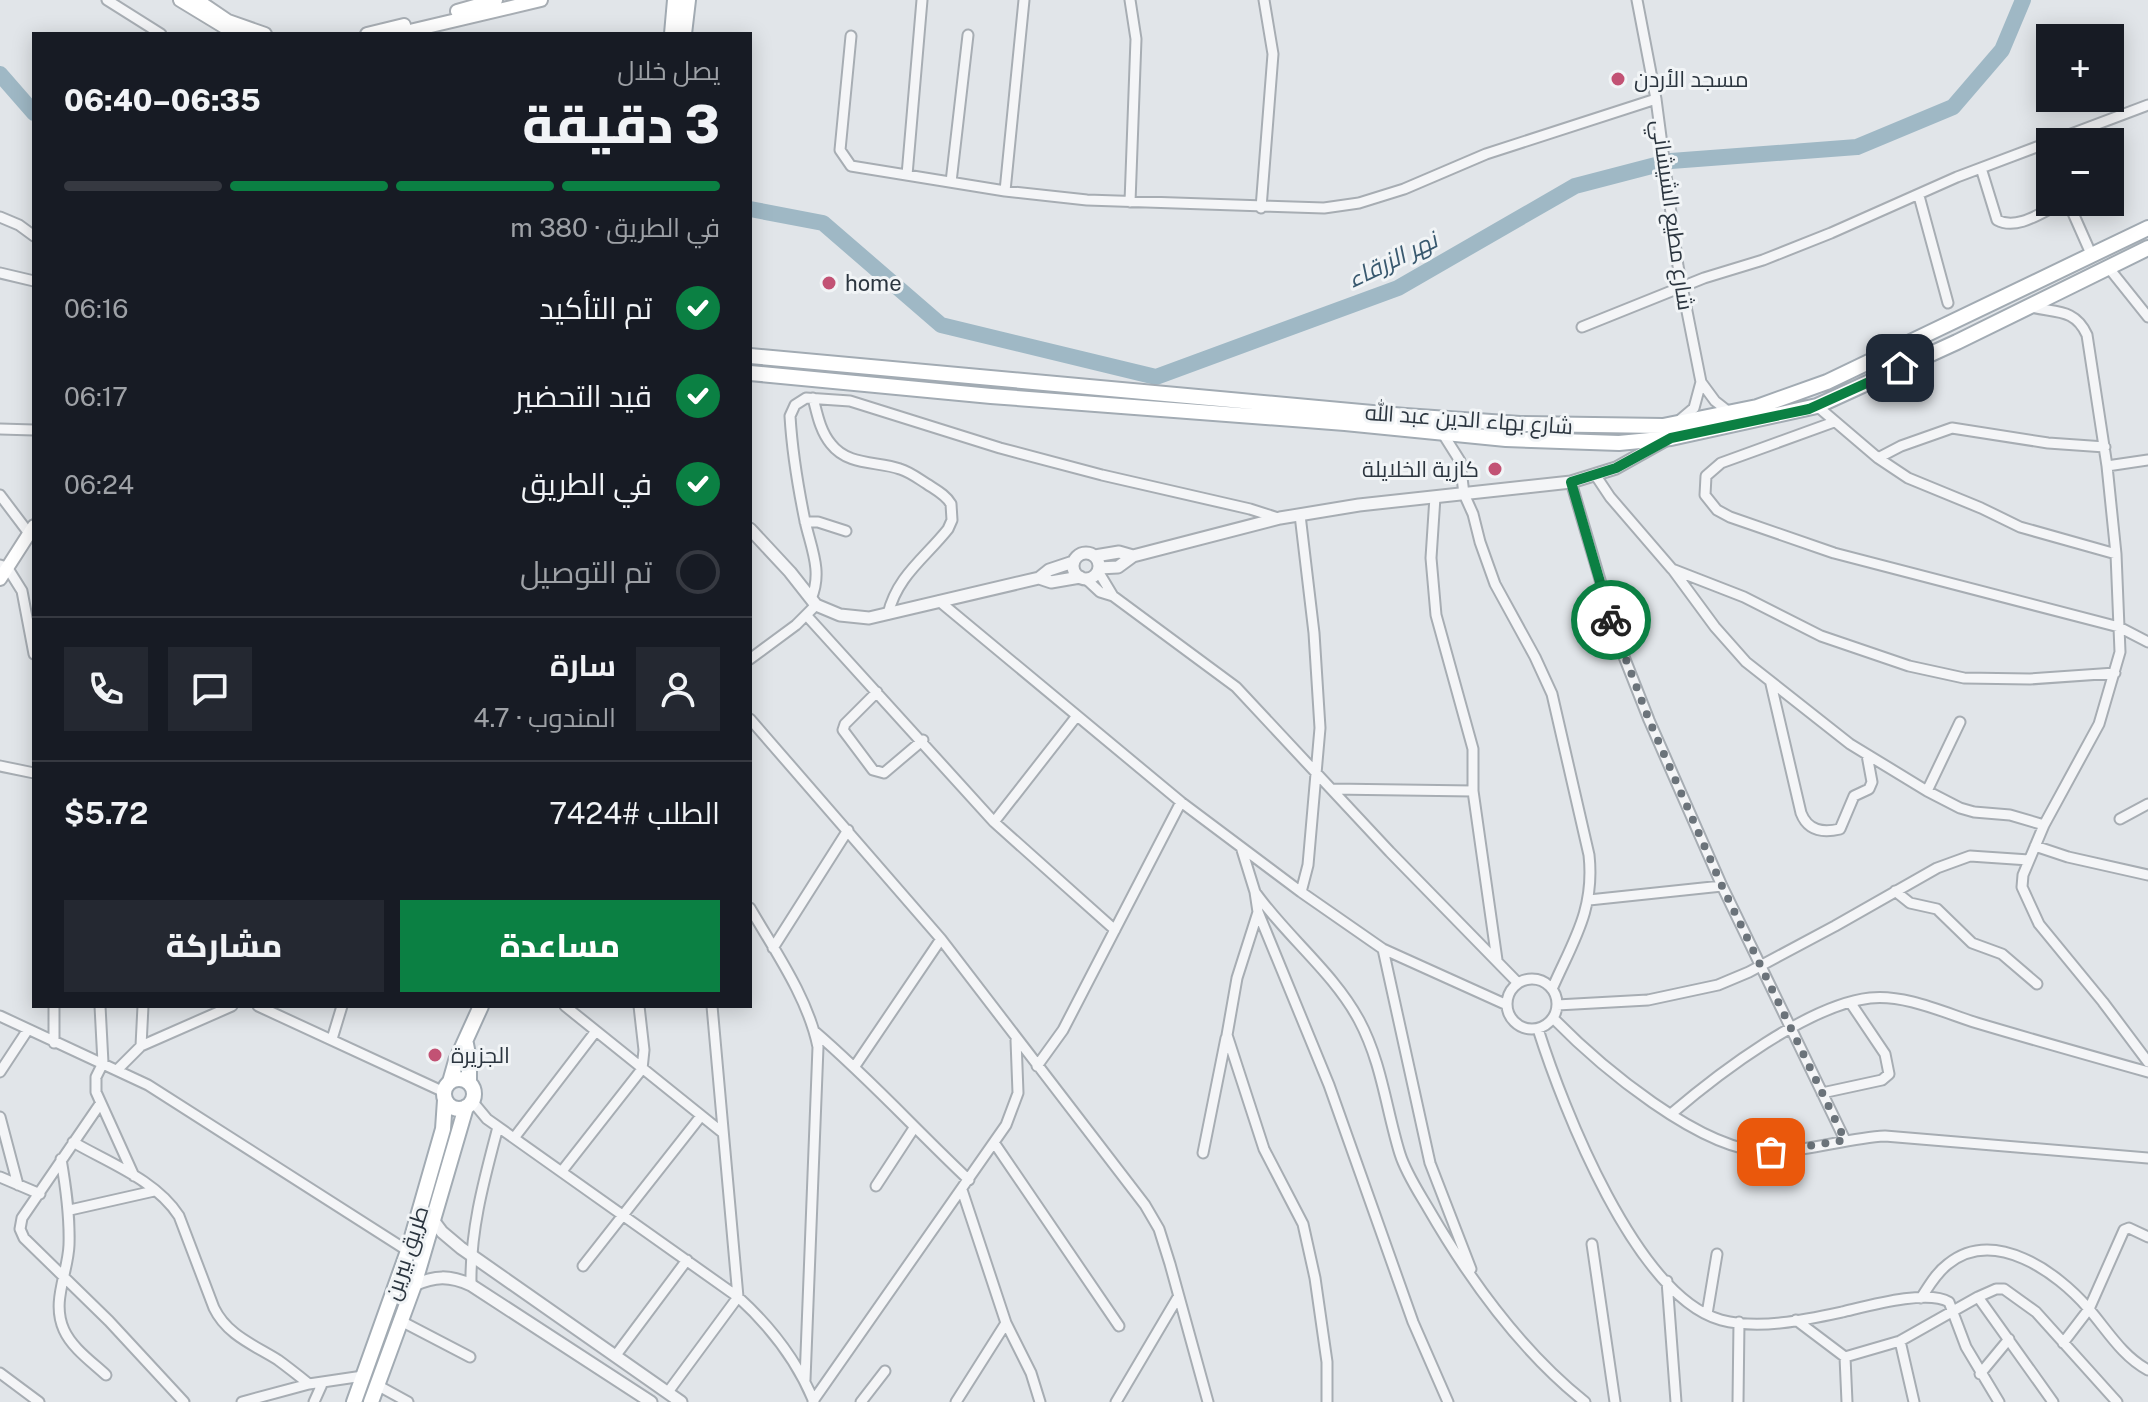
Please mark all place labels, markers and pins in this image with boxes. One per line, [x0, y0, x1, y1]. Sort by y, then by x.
place label: مسجد الأردن [1634, 66, 1749, 92]
marker: مسجد الأردن [1609, 70, 1627, 88]
place label: home [845, 270, 902, 296]
marker: home [820, 274, 838, 292]
pin [1866, 334, 1934, 402]
place label: كازية الخلايلة [1362, 456, 1479, 482]
marker: كازية الخلايلة [1486, 460, 1504, 478]
place label: الجزيرة [451, 1042, 510, 1068]
marker: الجزيرة [426, 1046, 444, 1064]
pin [1737, 1118, 1805, 1186]

